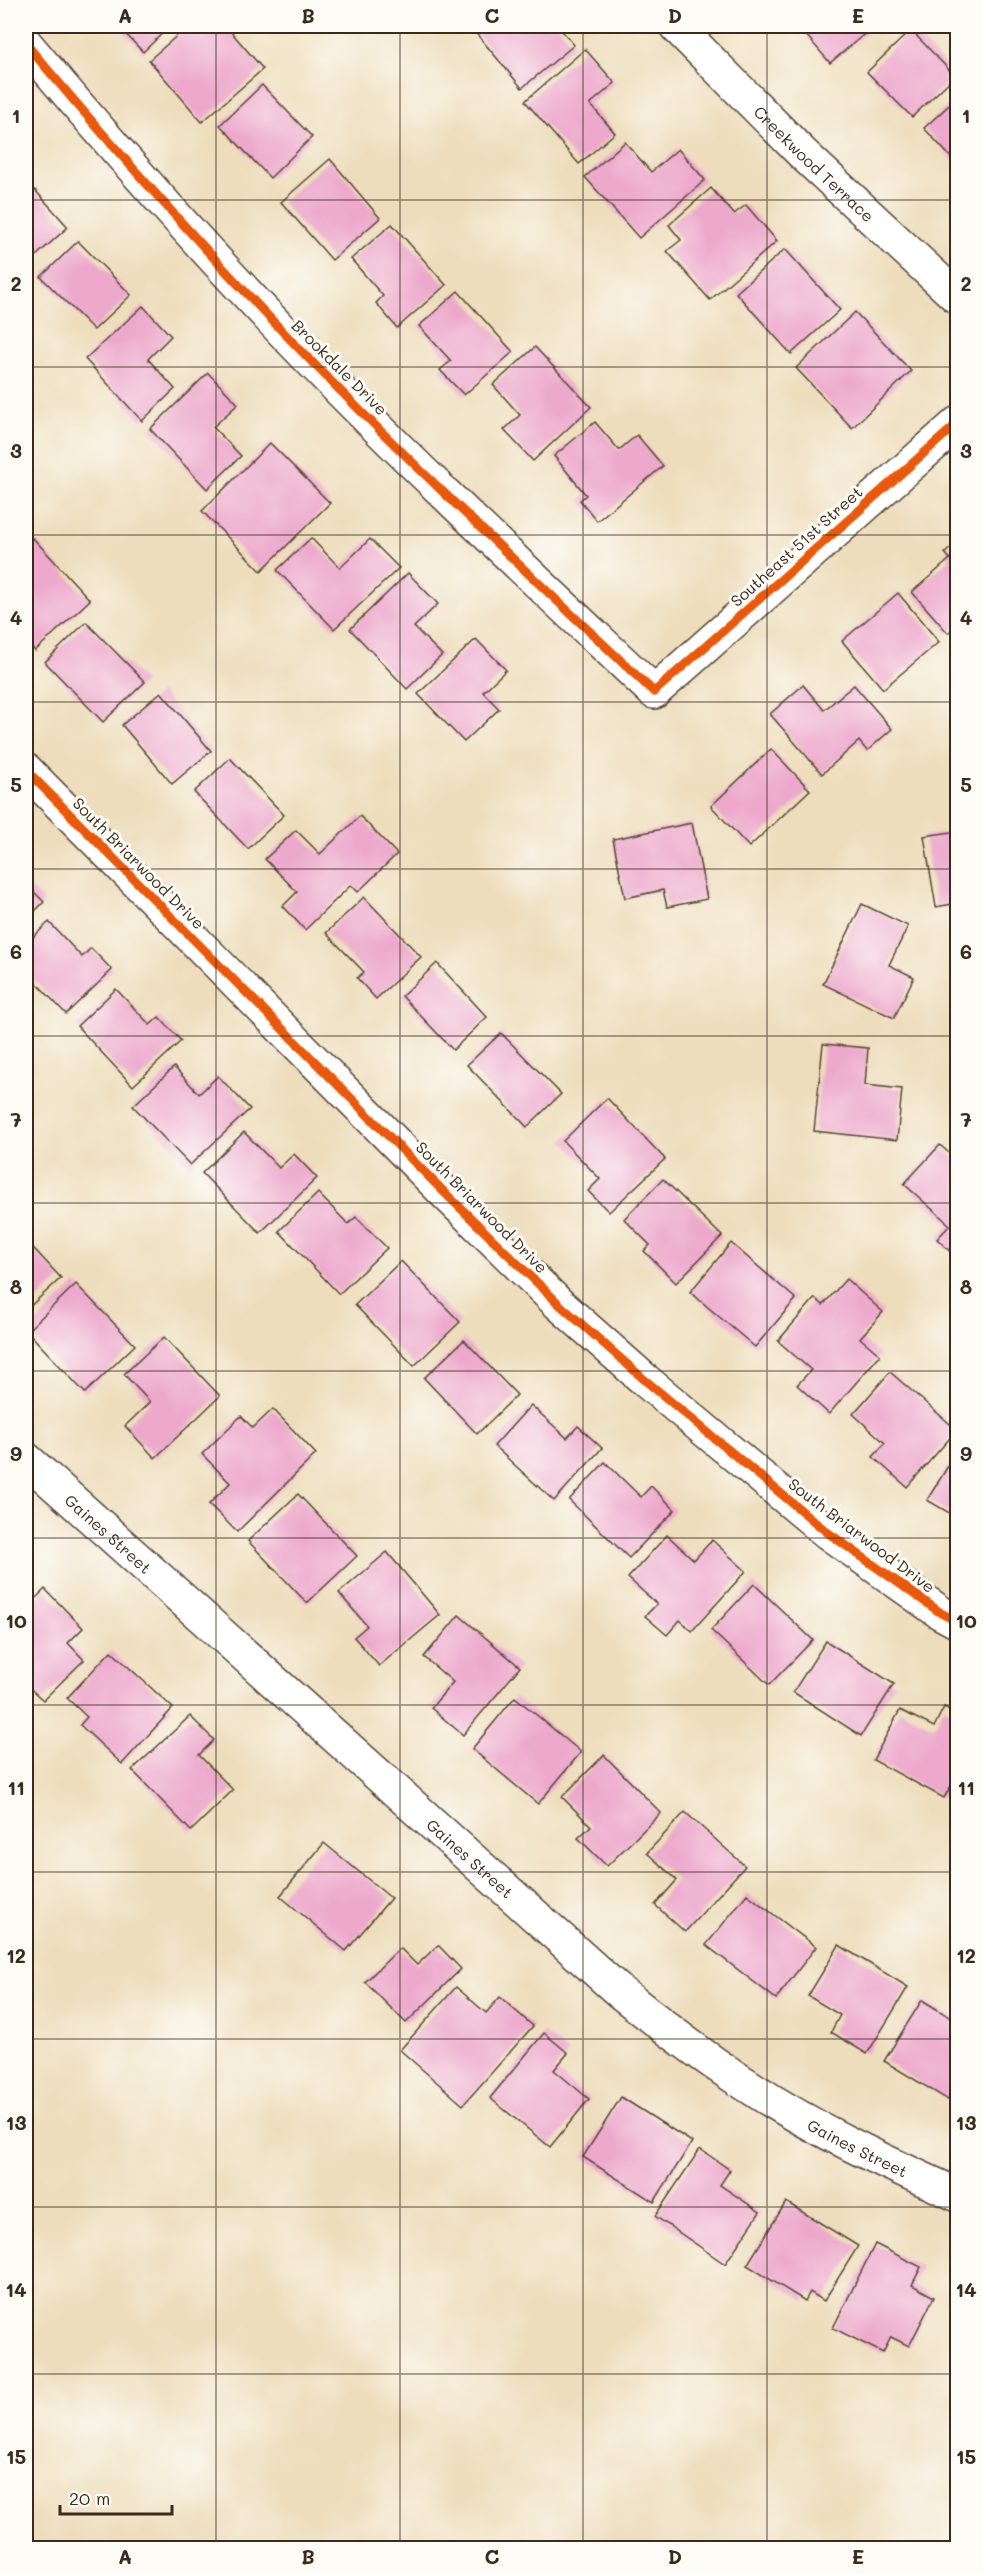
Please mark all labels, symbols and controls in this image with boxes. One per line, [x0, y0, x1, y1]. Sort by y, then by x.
text: A [118, 2, 132, 28]
text: B [301, 2, 315, 28]
text: C [485, 2, 500, 28]
text: D [668, 2, 682, 28]
text: E [852, 2, 864, 28]
street label: Creekwood Terrace [750, 101, 879, 226]
text: 1 [12, 102, 20, 128]
text: 1 [962, 102, 970, 128]
text: 2 [10, 270, 22, 296]
text: 2 [960, 270, 972, 296]
street label: Brookdale Drive [288, 315, 392, 419]
text: 3 [10, 437, 22, 463]
text: 3 [960, 437, 972, 463]
street label: Southeast 51st Street [726, 481, 866, 611]
text: 4 [10, 604, 23, 630]
text: 4 [960, 604, 973, 630]
text: 5 [10, 771, 22, 797]
text: 5 [960, 771, 972, 797]
street label: South Briarwood Drive [69, 793, 209, 933]
text: 6 [10, 938, 22, 964]
text: 6 [960, 938, 972, 964]
text: 7 [10, 1106, 22, 1132]
text: 7 [960, 1106, 972, 1132]
street label: South Briarwood Drive [412, 1137, 552, 1277]
text: 8 [10, 1273, 22, 1299]
text: 8 [960, 1273, 972, 1299]
text: 9 [10, 1440, 22, 1466]
text: 9 [960, 1440, 972, 1466]
street label: South Briarwood Drive [785, 1473, 939, 1597]
street label: Gaines Street [61, 1489, 156, 1577]
text: 10 [5, 1607, 27, 1633]
text: 10 [955, 1607, 977, 1633]
text: 11 [7, 1774, 25, 1800]
text: 11 [957, 1774, 975, 1800]
street label: Gaines Street [423, 1813, 518, 1902]
text: 12 [6, 1942, 26, 1968]
text: 12 [956, 1942, 976, 1968]
text: 13 [6, 2109, 26, 2135]
text: 13 [956, 2109, 976, 2135]
street label: Gaines Street [804, 2113, 911, 2181]
text: 14 [5, 2276, 27, 2302]
text: 14 [955, 2276, 977, 2302]
text: 15 [6, 2443, 26, 2469]
text: 15 [956, 2443, 976, 2469]
scale bar [60, 2478, 172, 2516]
text: 20 m [69, 2486, 110, 2510]
text: A [118, 2543, 132, 2569]
text: B [301, 2543, 315, 2569]
text: C [485, 2543, 500, 2569]
text: D [668, 2543, 682, 2569]
text: E [852, 2543, 864, 2569]

